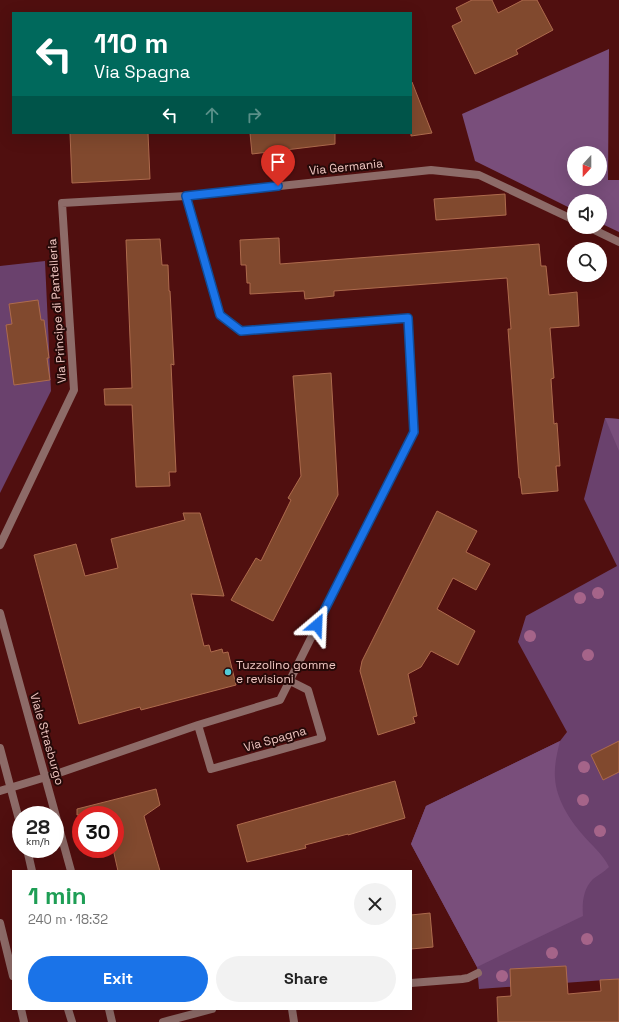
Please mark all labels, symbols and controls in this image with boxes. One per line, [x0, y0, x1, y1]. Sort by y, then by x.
text: 110 m [94, 25, 168, 61]
icon: left [28, 28, 80, 80]
text: Via Spagna [94, 60, 190, 83]
icon: left [159, 104, 181, 126]
icon: ahead [201, 104, 223, 126]
icon: right [243, 104, 265, 126]
pin [261, 145, 295, 186]
north arrow [567, 146, 607, 186]
map controls [567, 146, 607, 282]
icon: arrive [267, 151, 289, 173]
street label: Via Germania [308, 155, 384, 179]
button: sound [567, 194, 607, 234]
street label: Via Principe di Pantelleria [44, 238, 70, 384]
button: search [567, 242, 607, 282]
position arrow [296, 604, 338, 646]
place label: Tuzzolino gomme e revisioni [236, 657, 336, 687]
marker: Tuzzolino gomme e revisioni [223, 667, 233, 677]
street label: Viale Strasburgo [26, 691, 68, 787]
street label: Via Spagna [242, 722, 308, 756]
speed limit sign: 30 [72, 806, 124, 858]
text: 28 [26, 814, 50, 840]
text: km/h [26, 835, 50, 848]
text: 1 min [28, 880, 87, 911]
button: close [354, 883, 396, 925]
text: 240 m · 18:32 [28, 911, 108, 928]
button: Exit [28, 956, 208, 1002]
button: Share [216, 956, 396, 1002]

